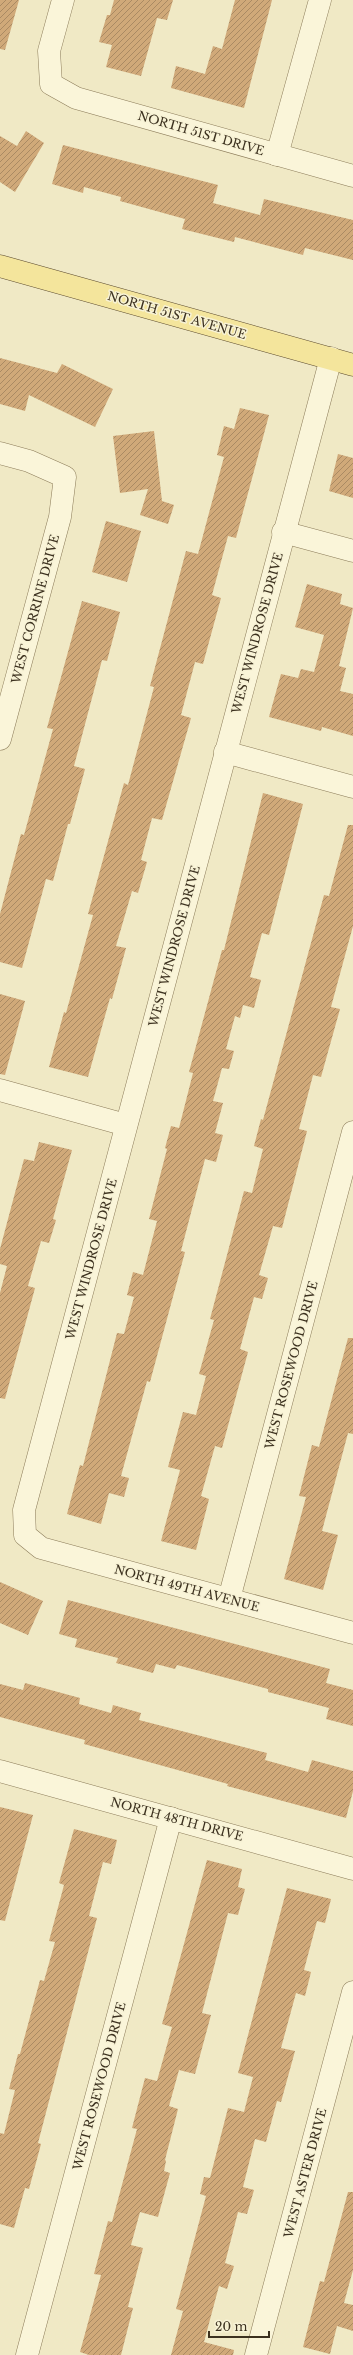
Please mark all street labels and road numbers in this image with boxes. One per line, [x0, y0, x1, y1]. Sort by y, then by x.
street label: NORTH 51ST DRIVE [136, 108, 266, 158]
street label: NORTH 51ST AVENUE [106, 288, 248, 342]
street label: WEST CORRINE DRIVE [8, 532, 62, 686]
street label: WEST WINDROSE DRIVE [228, 550, 286, 716]
street label: WEST WINDROSE DRIVE [145, 863, 203, 1029]
street label: WEST WINDROSE DRIVE [62, 1176, 120, 1342]
street label: WEST ROSEWOOD DRIVE [261, 1279, 321, 1452]
street label: NORTH 49TH AVENUE [113, 1561, 262, 1615]
street label: NORTH 48TH DRIVE [109, 1794, 245, 1844]
street label: WEST ROSEWOOD DRIVE [69, 2000, 129, 2173]
street label: WEST ASTER DRIVE [280, 2106, 330, 2240]

